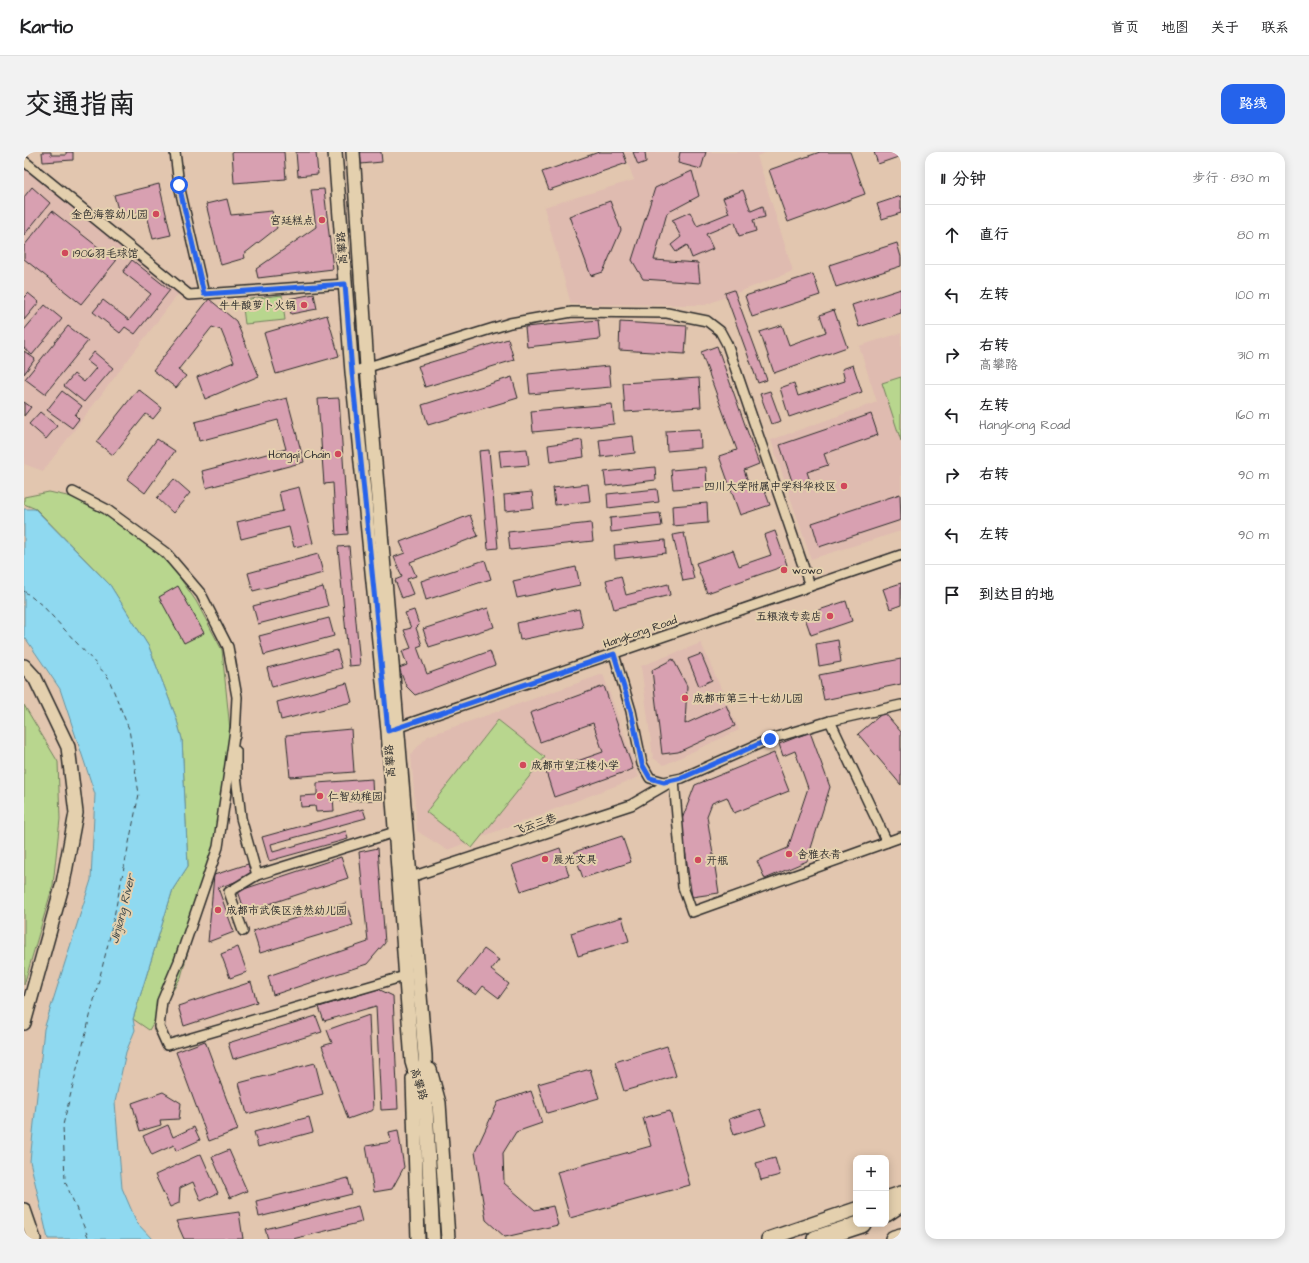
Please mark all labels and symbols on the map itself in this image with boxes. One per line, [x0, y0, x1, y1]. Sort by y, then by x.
route start [170, 176, 188, 194]
place label: 金色海蓉幼儿园 [71, 207, 148, 222]
marker: 金色海蓉幼儿园 [151, 209, 161, 219]
place label: 宫廷糕点 [270, 213, 314, 228]
marker: 宫廷糕点 [317, 215, 327, 225]
street label: 高攀路 [333, 231, 351, 265]
place label: 1906羽毛球馆 [73, 246, 139, 261]
marker: 1906羽毛球馆 [60, 248, 70, 258]
place label: 牛牛酸萝卜火锅 [219, 298, 296, 313]
marker: 牛牛酸萝卜火锅 [299, 300, 309, 310]
place label: Hongqi Chain [268, 447, 330, 463]
marker: Hongqi Chain [333, 449, 343, 459]
place label: 四川大学附属中学科华校区 [704, 479, 836, 494]
marker: 四川大学附属中学科华校区 [839, 481, 849, 491]
place label: wowo [792, 563, 823, 578]
marker: wowo [779, 565, 789, 575]
place label: 五粮液专卖店 [756, 609, 822, 624]
marker: 五粮液专卖店 [825, 611, 835, 621]
street label: Hangkong Road [601, 612, 680, 653]
place label: 成都市第三十七幼儿园 [693, 691, 803, 706]
marker: 成都市第三十七幼儿园 [680, 693, 690, 703]
route end [761, 730, 779, 748]
street label: 高攀路 [381, 744, 399, 778]
place label: 成都市望江楼小学 [531, 758, 619, 773]
marker: 成都市望江楼小学 [518, 760, 528, 770]
place label: 仁智幼稚园 [328, 789, 383, 804]
marker: 仁智幼稚园 [315, 791, 325, 801]
street label: 飞云三巷 [512, 810, 558, 838]
place label: 舍雅衣青 [797, 847, 841, 862]
marker: 舍雅衣青 [784, 849, 794, 859]
place label: 晨光文具 [553, 852, 597, 867]
place label: 开瓶 [706, 853, 728, 868]
marker: 晨光文具 [540, 854, 550, 864]
marker: 开瓶 [693, 855, 703, 865]
water label: Jinjiang River [106, 871, 141, 946]
place label: 成都市武侯区浩然幼儿园 [226, 903, 347, 918]
marker: 成都市武侯区浩然幼儿园 [213, 905, 223, 915]
street label: 高攀路 [407, 1066, 431, 1102]

